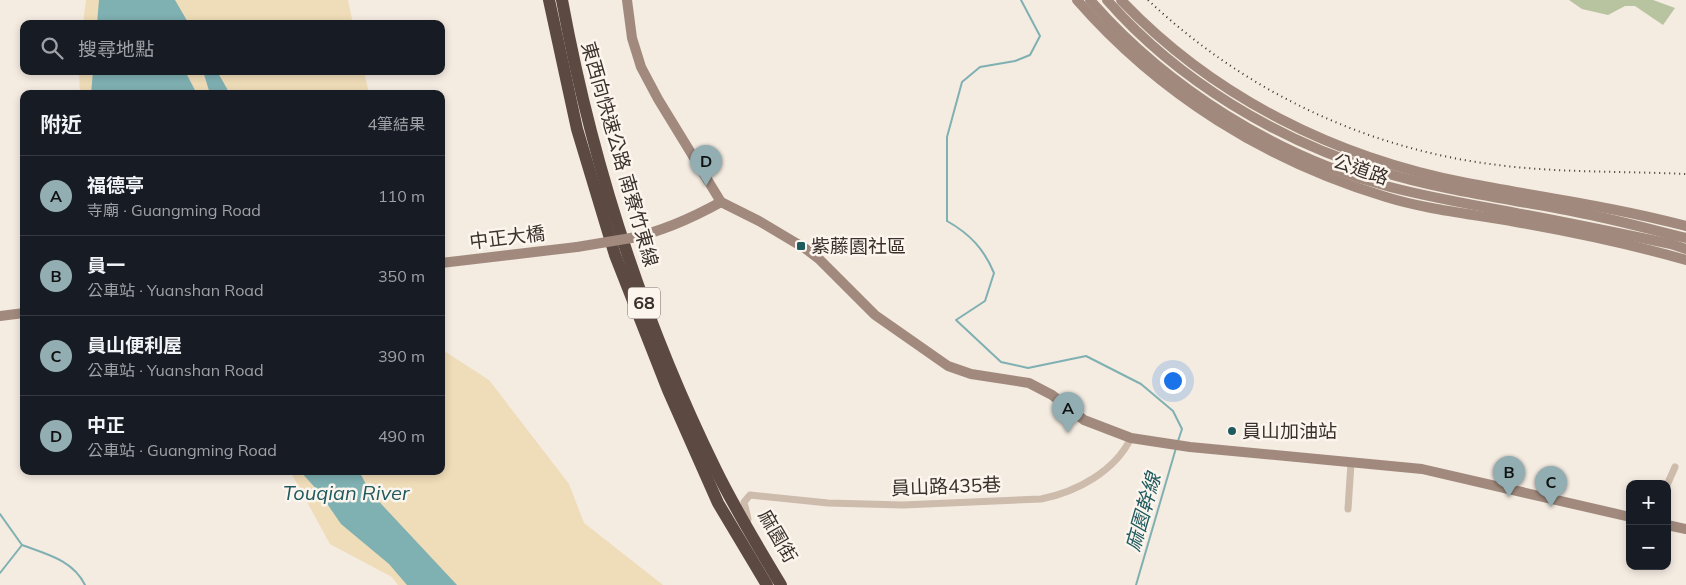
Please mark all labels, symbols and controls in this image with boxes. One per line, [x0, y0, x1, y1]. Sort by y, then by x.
search box [20, 20, 445, 75]
icon: search [38, 34, 66, 62]
text: 搜尋地點 [78, 37, 154, 61]
street label: 東西向快速公路 南寮竹東線 [576, 39, 664, 269]
text: 附近 [40, 111, 82, 137]
text: 4筆結果 [367, 114, 425, 134]
pin: D [690, 145, 722, 186]
street label: 公道路 [1330, 148, 1392, 190]
text: 福德亭 [87, 173, 144, 197]
text: A [50, 186, 62, 206]
text: 110 m [378, 186, 425, 206]
text: 寺廟 · Guangming Road [87, 200, 261, 220]
street label: 中正大橋 [468, 220, 546, 254]
place label: 紫藤園社區 [811, 234, 906, 258]
marker: 紫藤園社區 [795, 240, 807, 252]
text: 員一 [87, 253, 125, 277]
text: B [50, 266, 62, 286]
text: 350 m [378, 266, 425, 286]
text: 公車站 · Yuanshan Road [87, 280, 264, 300]
road number: 68 [628, 288, 660, 318]
text: 員山便利屋 [87, 333, 182, 357]
text: C [51, 346, 61, 366]
text: 390 m [378, 346, 425, 366]
text: 公車站 · Yuanshan Road [87, 360, 264, 380]
your location [1160, 368, 1186, 394]
pin: A [1052, 392, 1084, 433]
text: 中正 [87, 413, 125, 437]
place label: 員山加油站 [1242, 419, 1337, 443]
marker: 員山加油站 [1226, 425, 1238, 437]
text: D [50, 426, 62, 446]
text: 490 m [378, 426, 425, 446]
text: 公車站 · Guangming Road [87, 440, 277, 460]
pin: B [1493, 456, 1525, 497]
pin: C [1535, 466, 1567, 507]
water label: 麻園幹線 [1119, 468, 1166, 554]
street label: 員山路435巷 [891, 472, 1001, 500]
water label: Touqian River [283, 480, 410, 505]
map controls [1626, 480, 1671, 570]
button: + [1626, 480, 1671, 525]
street label: 麻園街 [753, 505, 803, 567]
button: − [1626, 525, 1671, 570]

